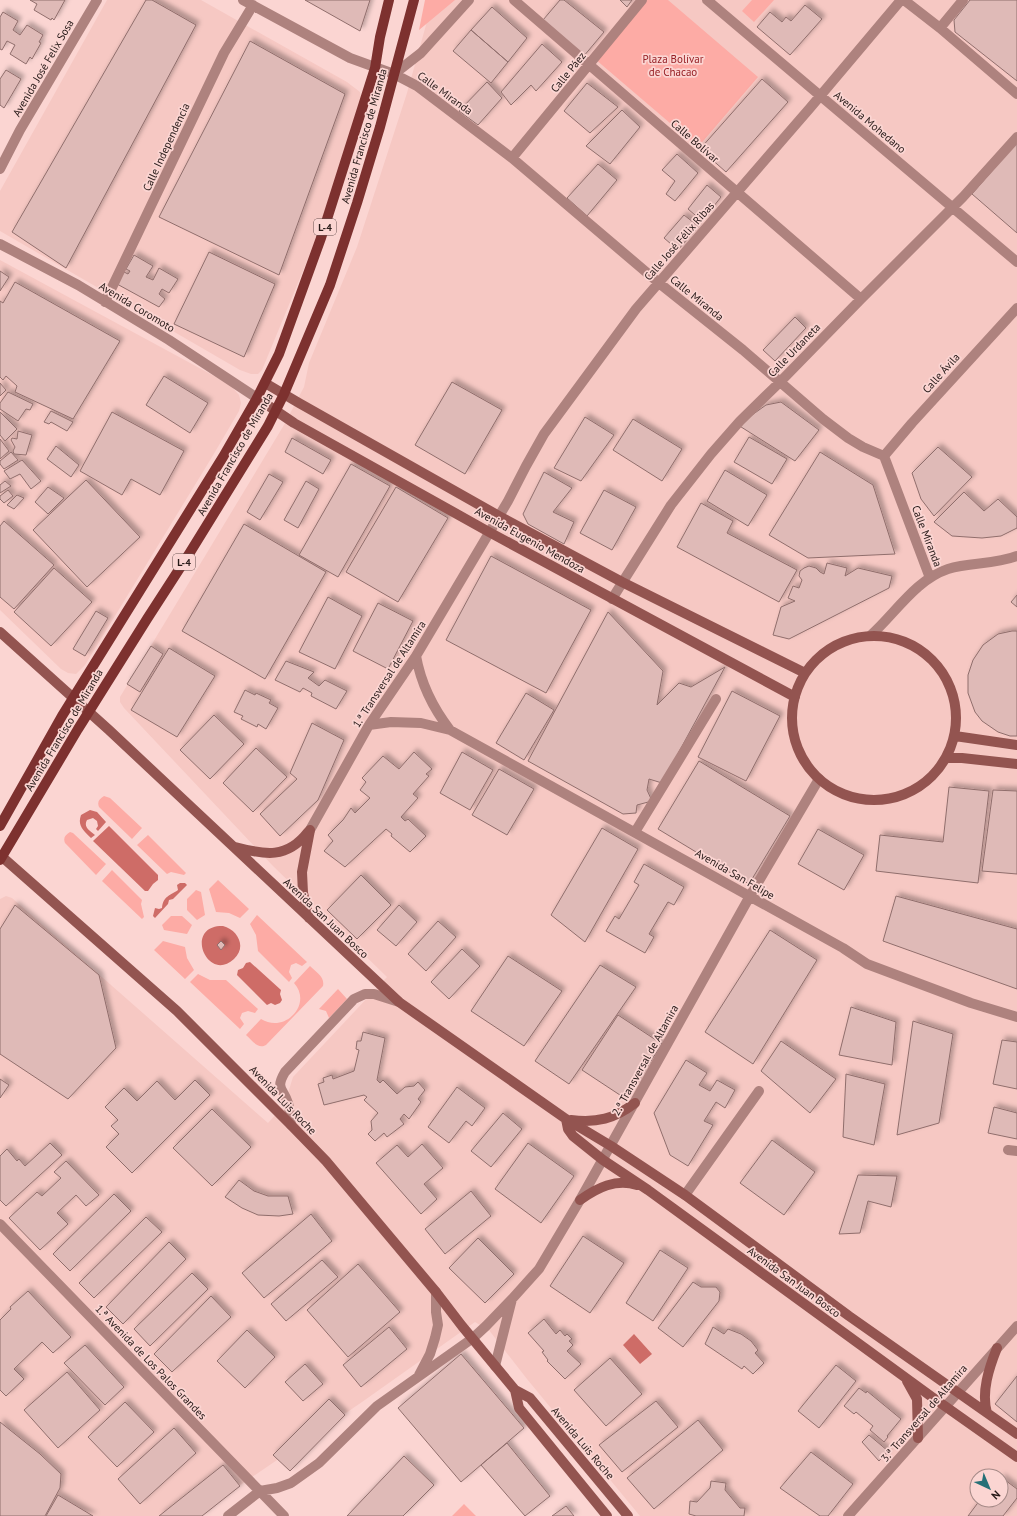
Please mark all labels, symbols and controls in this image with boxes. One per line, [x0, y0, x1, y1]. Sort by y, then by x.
street label: Avenida José Felix Sosa [9, 17, 77, 119]
street label: Calle Páez [547, 49, 589, 95]
park label: Plaza Bolívar de Chacao [642, 52, 704, 79]
street label: Avenida Francisco de Miranda [338, 67, 390, 205]
street label: Calle Miranda [415, 68, 475, 118]
street label: Avenida Mohedano [831, 88, 909, 156]
street label: Calle Independencia [139, 101, 193, 193]
street label: Calle Bolívar [668, 116, 722, 166]
street label: Calle José Félix Ribas [641, 198, 717, 283]
road number: L-4 [314, 219, 336, 235]
street label: Calle Miranda [667, 272, 727, 324]
street label: Avenida Coromoto [97, 279, 177, 335]
street label: Calle Urdaneta [765, 320, 823, 380]
street label: Calle Ávila [919, 350, 963, 396]
street label: Avenida Francisco de Miranda [194, 390, 276, 518]
street label: Calle Miranda [909, 503, 945, 569]
street label: Avenida Eugenio Mendoza [473, 504, 587, 576]
road number: L-4 [173, 554, 195, 570]
street label: 1.ª Transversal de Altamira [349, 618, 429, 730]
street label: Avenida Francisco de Miranda [22, 666, 106, 794]
street label: Avenida San Felipe [693, 846, 778, 903]
street label: Avenida San Juan Bosco [280, 875, 372, 961]
street label: 2.ª Transversal de Altamira [609, 1002, 681, 1118]
street label: Avenida Luis Roche [247, 1063, 320, 1138]
street label: Avenida San Juan Bosco [745, 1244, 843, 1320]
street label: 1.ª Avenida de Los Palos Grandes [92, 1302, 210, 1423]
street label: 3.ª Transversal de Altamira [878, 1361, 970, 1465]
street label: Avenida Luis Roche [549, 1404, 618, 1482]
north arrow [969, 1468, 1009, 1508]
text: N [988, 1488, 1003, 1503]

